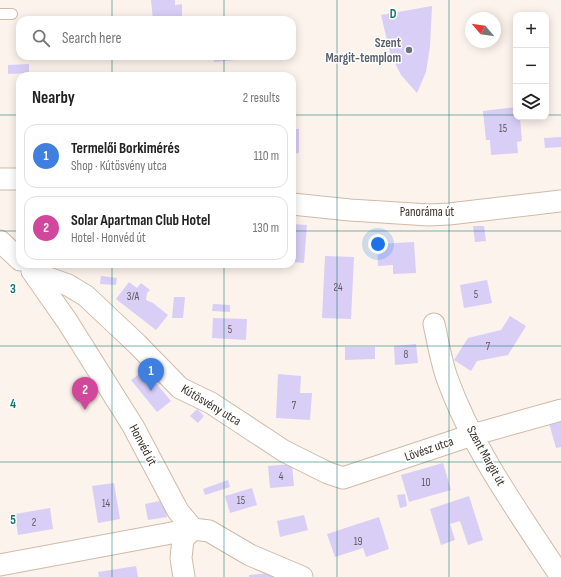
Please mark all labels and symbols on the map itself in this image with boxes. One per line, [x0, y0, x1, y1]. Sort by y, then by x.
text: D [390, 6, 397, 22]
north arrow [465, 12, 501, 48]
place label: Szent Margit-templom [325, 35, 402, 66]
marker: Szent Margit-templom [404, 45, 414, 55]
house number: 15 [499, 122, 507, 135]
street label: Panoráma út [400, 204, 454, 220]
your location [368, 234, 388, 254]
text: 3 [10, 281, 16, 297]
house number: 24 [333, 281, 343, 294]
house number: 5 [474, 288, 478, 301]
house number: 3/A [127, 290, 139, 303]
house number: 5 [228, 323, 232, 336]
house number: 7 [486, 340, 491, 353]
house number: 8 [404, 348, 409, 361]
pin: 1 [138, 358, 164, 391]
pin: 2 [72, 377, 98, 410]
street label: Kútösvény utca [178, 381, 244, 429]
text: 4 [10, 396, 16, 412]
house number: 7 [292, 399, 297, 412]
street label: Honvéd út [125, 422, 161, 468]
street label: Szent Margit út [463, 423, 509, 489]
street label: Lövész utca [402, 433, 456, 465]
house number: 4 [279, 470, 284, 483]
house number: 10 [422, 476, 430, 489]
house number: 15 [237, 494, 245, 507]
house number: 14 [102, 497, 111, 510]
text: 5 [10, 512, 16, 528]
house number: 2 [32, 516, 37, 529]
house number: 19 [354, 535, 362, 548]

